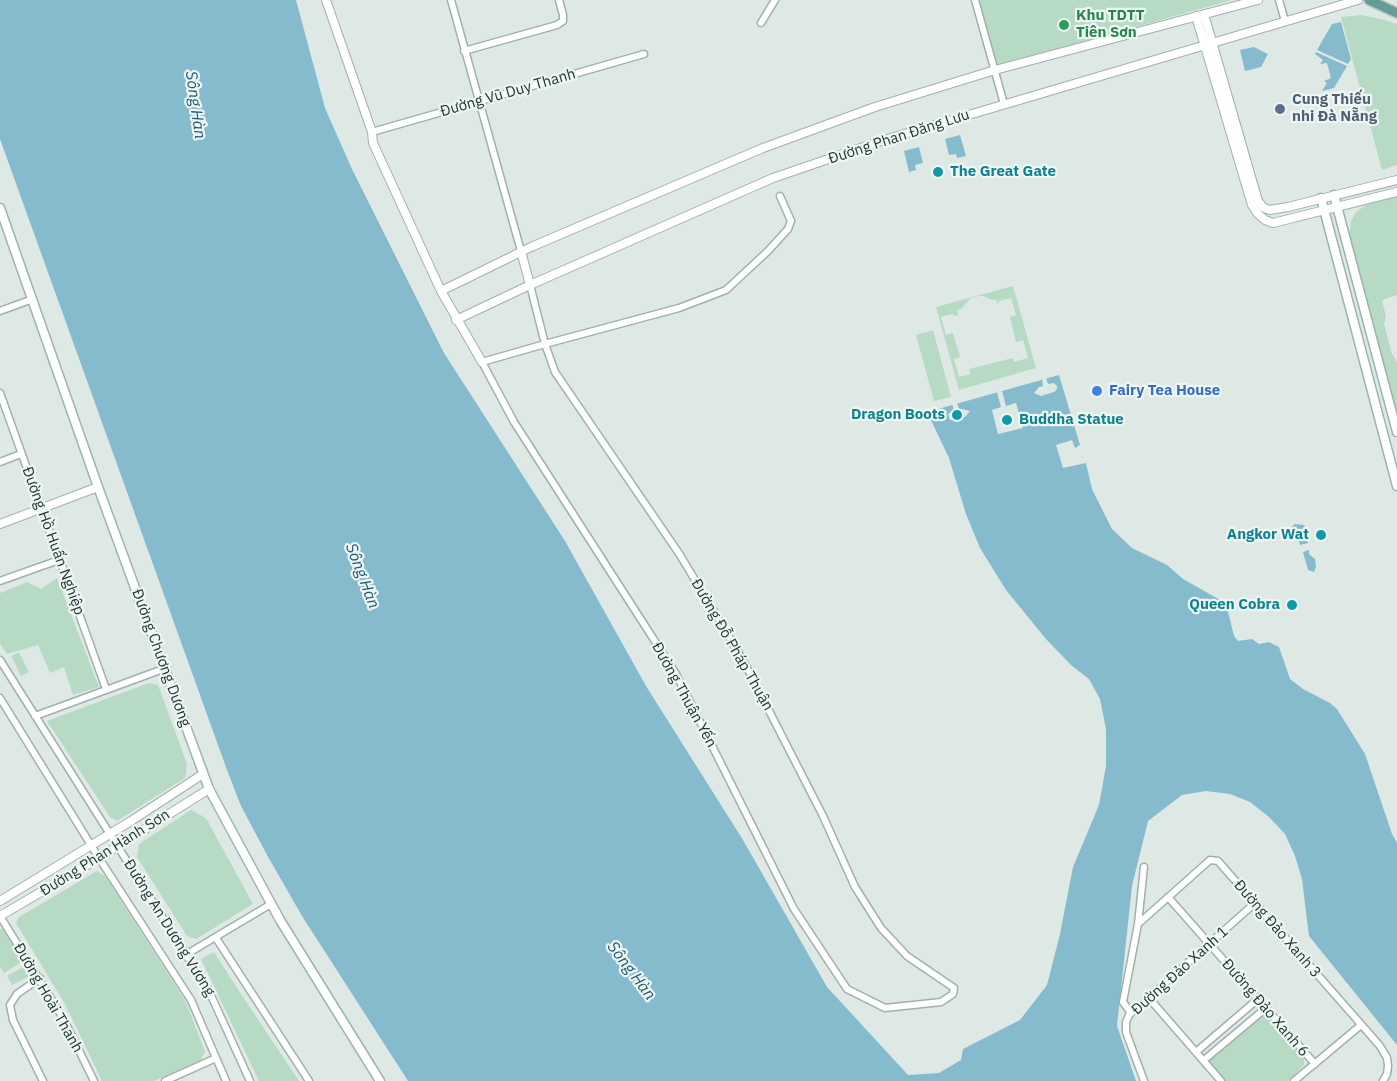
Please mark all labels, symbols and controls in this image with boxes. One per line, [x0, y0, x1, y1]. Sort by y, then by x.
place label: Khu TDTT Tiên Sơn [1076, 7, 1144, 42]
marker: Khu TDTT Tiên Sơn [1057, 18, 1071, 32]
street label: Đường Vũ Duy Thanh [438, 65, 578, 121]
water label: Sông Hàn [181, 70, 209, 140]
place label: Cung Thiếu nhi Đà Nẵng [1292, 91, 1377, 126]
marker: Cung Thiếu nhi Đà Nẵng [1273, 102, 1287, 116]
street label: Đường Phan Đăng Lưu [826, 106, 972, 168]
place label: The Great Gate [950, 163, 1056, 181]
marker: The Great Gate [931, 165, 945, 179]
place label: Fairy Tea House [1109, 382, 1220, 400]
marker: Fairy Tea House [1090, 384, 1104, 398]
place label: Dragon Boots [851, 406, 945, 424]
marker: Dragon Boots [950, 408, 964, 422]
place label: Buddha Statue [1019, 411, 1124, 429]
marker: Buddha Statue [1000, 413, 1014, 427]
street label: Đường Hồ Huấn Nghiệp [18, 464, 88, 618]
place label: Angkor Wat [1227, 526, 1309, 544]
marker: Angkor Wat [1314, 528, 1328, 542]
water label: Sông Hàn [341, 541, 383, 611]
street label: Đường Đỗ Pháp Thuận [687, 576, 777, 714]
street label: Đường Chương Dương [128, 587, 194, 729]
place label: Queen Cobra [1189, 596, 1280, 614]
marker: Queen Cobra [1285, 598, 1299, 612]
street label: Đường Thuận Yến [648, 639, 720, 751]
street label: Đường Phan Hành Sơn [37, 806, 173, 900]
street label: Đường An Dương Vương [120, 856, 218, 1000]
street label: Đường Đảo Xanh 3 [1230, 876, 1324, 982]
street label: Đường Đảo Xanh 1 [1128, 923, 1232, 1019]
water label: Sông Hàn [603, 938, 659, 1004]
street label: Đường Hoài Thanh [9, 940, 87, 1056]
street label: Đường Đảo Xanh 6 [1218, 955, 1312, 1061]

